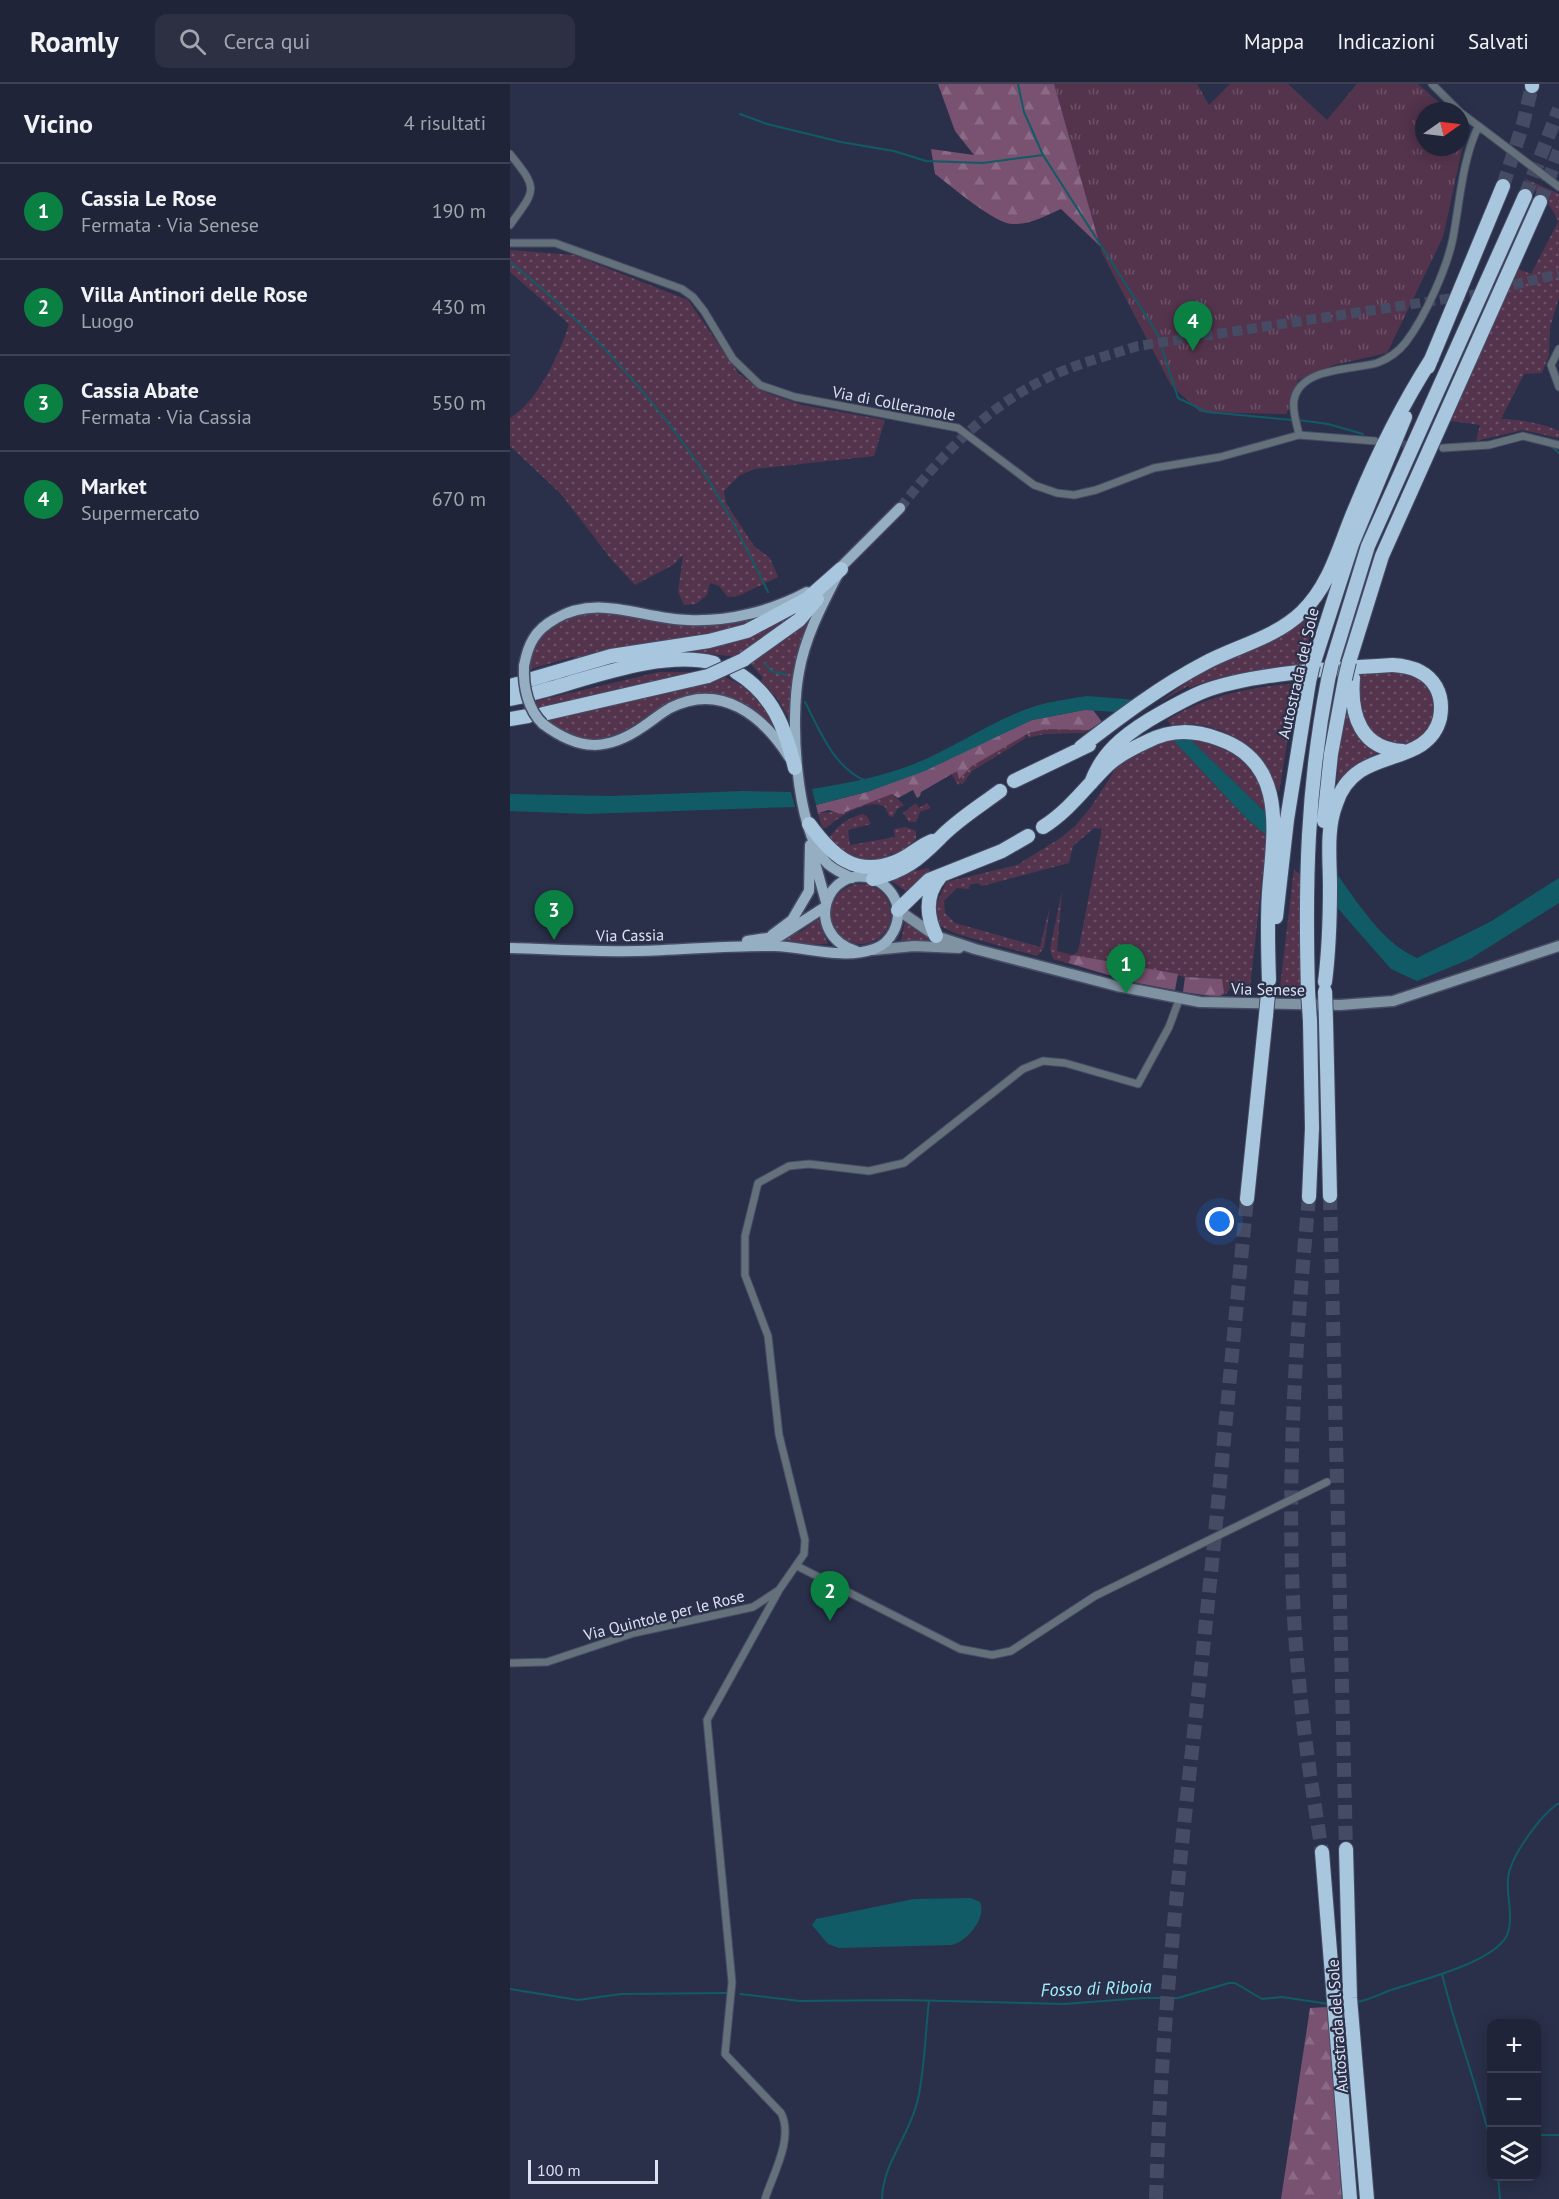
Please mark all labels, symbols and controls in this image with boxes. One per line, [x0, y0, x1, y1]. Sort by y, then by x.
search box [155, 14, 575, 68]
text: Roamly [30, 23, 119, 60]
icon: search [176, 25, 209, 58]
text: Cerca qui [224, 27, 310, 55]
text: Mappa [1244, 28, 1304, 55]
text: Indicazioni [1337, 28, 1435, 55]
text: Salvati [1468, 28, 1529, 55]
north arrow [1415, 102, 1469, 156]
text: Vicino [24, 107, 93, 140]
text: 4 risultati [404, 110, 486, 136]
text: Cassia Le Rose [81, 184, 217, 212]
text: 1 [38, 198, 49, 224]
text: 190 m [432, 198, 486, 224]
text: Fermata · Via Senese [81, 212, 259, 238]
text: Villa Antinori delle Rose [81, 280, 308, 308]
text: 2 [38, 294, 49, 320]
text: 430 m [432, 294, 486, 320]
pin: 4 [1174, 302, 1212, 351]
text: Luogo [81, 308, 134, 334]
text: Cassia Abate [81, 376, 199, 404]
street label: Via di Colleramole [830, 381, 957, 425]
text: 3 [38, 390, 49, 416]
text: 550 m [432, 390, 486, 416]
text: Fermata · Via Cassia [81, 404, 252, 430]
text: Market [81, 472, 147, 500]
text: 4 [38, 486, 49, 512]
text: 670 m [432, 486, 486, 512]
text: Supermercato [81, 500, 200, 526]
street label: Autostrada del Sole [1273, 606, 1323, 740]
pin: 3 [534, 890, 573, 940]
street label: Via Cassia [595, 924, 664, 946]
pin: 1 [1106, 944, 1146, 994]
street label: Via Senese [1230, 978, 1305, 1000]
your location [1205, 1207, 1234, 1236]
pin: 2 [810, 1572, 850, 1621]
street label: Via Quintole per le Rose [581, 1585, 746, 1645]
street label: Autostrada del Sole [1322, 1959, 1352, 2093]
water label: Fosso di Riboia [1040, 1975, 1152, 2001]
map controls [1487, 2019, 1541, 2181]
button: + [1487, 2019, 1541, 2073]
button: − [1487, 2073, 1541, 2127]
button: layers [1487, 2127, 1541, 2181]
scale bar [528, 2157, 658, 2184]
text: 100 m [537, 2160, 580, 2180]

